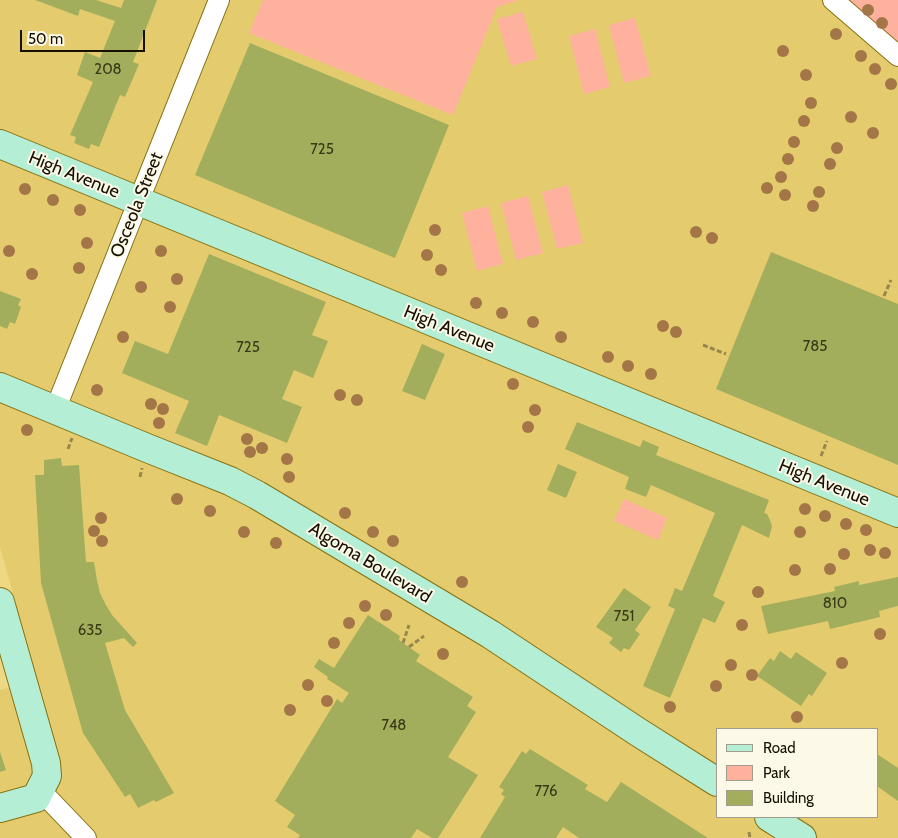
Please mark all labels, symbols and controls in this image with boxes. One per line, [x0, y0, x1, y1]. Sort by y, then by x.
scale bar [22, 20, 148, 52]
text: 50 m [28, 30, 63, 48]
house number: 208 [94, 61, 122, 79]
house number: 725 [310, 141, 334, 159]
street label: High Avenue [25, 147, 123, 203]
street label: Osceola Street [106, 149, 168, 261]
street label: High Avenue [400, 301, 498, 357]
house number: 785 [803, 338, 827, 356]
house number: 725 [236, 339, 260, 357]
street label: High Avenue [775, 455, 873, 511]
street label: Algoma Boulevard [305, 518, 435, 608]
house number: 810 [823, 595, 847, 613]
house number: 751 [614, 608, 634, 626]
house number: 635 [78, 622, 102, 640]
house number: 748 [382, 717, 406, 735]
legend [716, 728, 878, 818]
text: Road [763, 739, 796, 757]
text: Park [763, 764, 790, 782]
house number: 776 [534, 783, 558, 801]
text: Building [763, 789, 814, 807]

